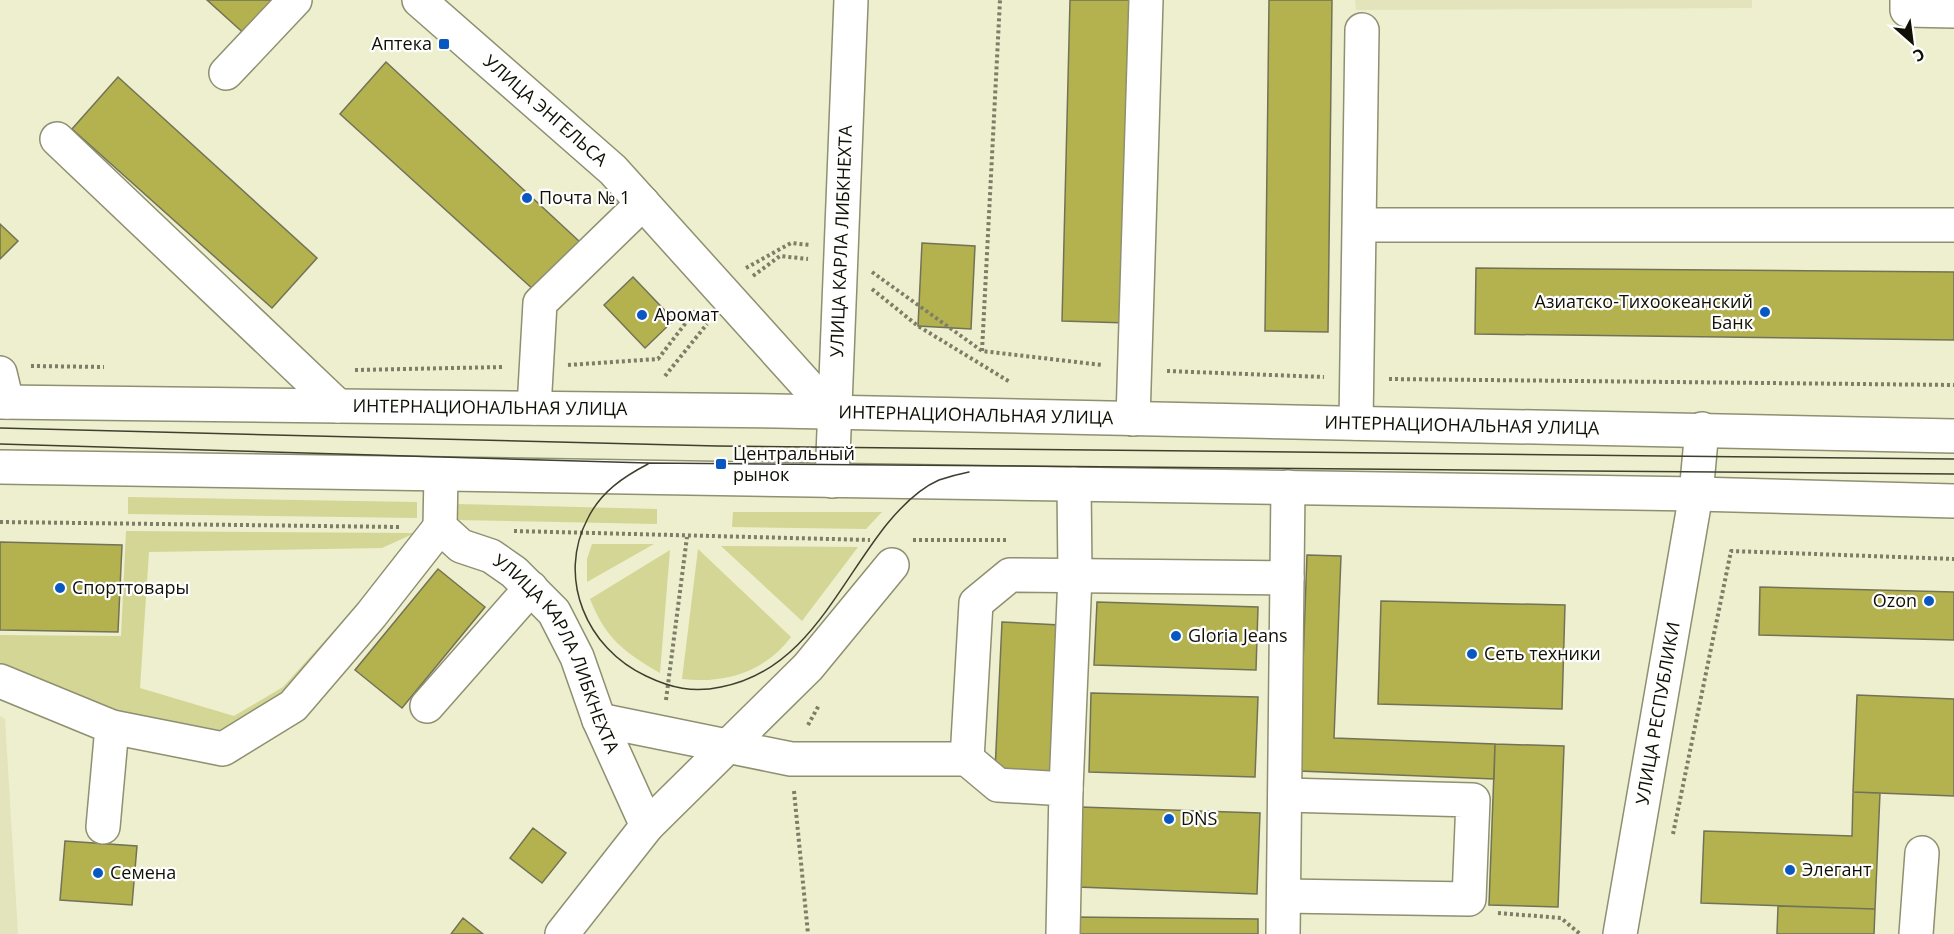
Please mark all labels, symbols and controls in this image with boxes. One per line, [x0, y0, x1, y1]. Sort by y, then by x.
north arrow [1882, 12, 1942, 72]
place label: Аптека [372, 31, 432, 55]
marker: Аптека [437, 37, 451, 51]
text: С [1909, 43, 1929, 67]
street label: УЛИЦА ЭНГЕЛЬСА [479, 49, 614, 171]
street label: УЛИЦА КАРЛА ЛИБКНЕХТА [824, 124, 857, 358]
place label: Почта № 1 [539, 185, 630, 209]
marker: Почта № 1 [520, 191, 534, 205]
place label: Азиатско-Тихоокеанский Банк [1534, 289, 1754, 334]
place label: Аромат [654, 302, 719, 326]
marker: Азиатско-Тихоокеанский Банк [1758, 305, 1772, 319]
marker: Аромат [635, 308, 649, 322]
street label: ИНТЕРНАЦИОНАЛЬНАЯ УЛИЦА [352, 393, 628, 420]
street label: ИНТЕРНАЦИОНАЛЬНАЯ УЛИЦА [838, 399, 1114, 429]
street label: ИНТЕРНАЦИОНАЛЬНАЯ УЛИЦА [1324, 410, 1600, 439]
place label: Центральный рынок [733, 441, 855, 486]
marker: Центральный рынок [714, 457, 728, 471]
street label: УЛИЦА КАРЛА ЛИБКНЕХТА [489, 548, 626, 757]
place label: Спорттовары [72, 575, 189, 599]
marker: Спорттовары [53, 581, 67, 595]
place label: Ozon [1873, 588, 1917, 612]
marker: Ozon [1922, 594, 1936, 608]
street label: УЛИЦА РЕСПУБЛИКИ [1630, 620, 1685, 806]
place label: Gloria Jeans [1188, 623, 1288, 647]
marker: Gloria Jeans [1169, 629, 1183, 643]
place label: Сеть техники [1484, 641, 1601, 665]
marker: Сеть техники [1465, 647, 1479, 661]
place label: DNS [1181, 806, 1218, 830]
marker: DNS [1162, 812, 1176, 826]
place label: Элегант [1802, 857, 1872, 881]
place label: Семена [110, 860, 176, 884]
marker: Элегант [1783, 863, 1797, 877]
marker: Семена [91, 866, 105, 880]

